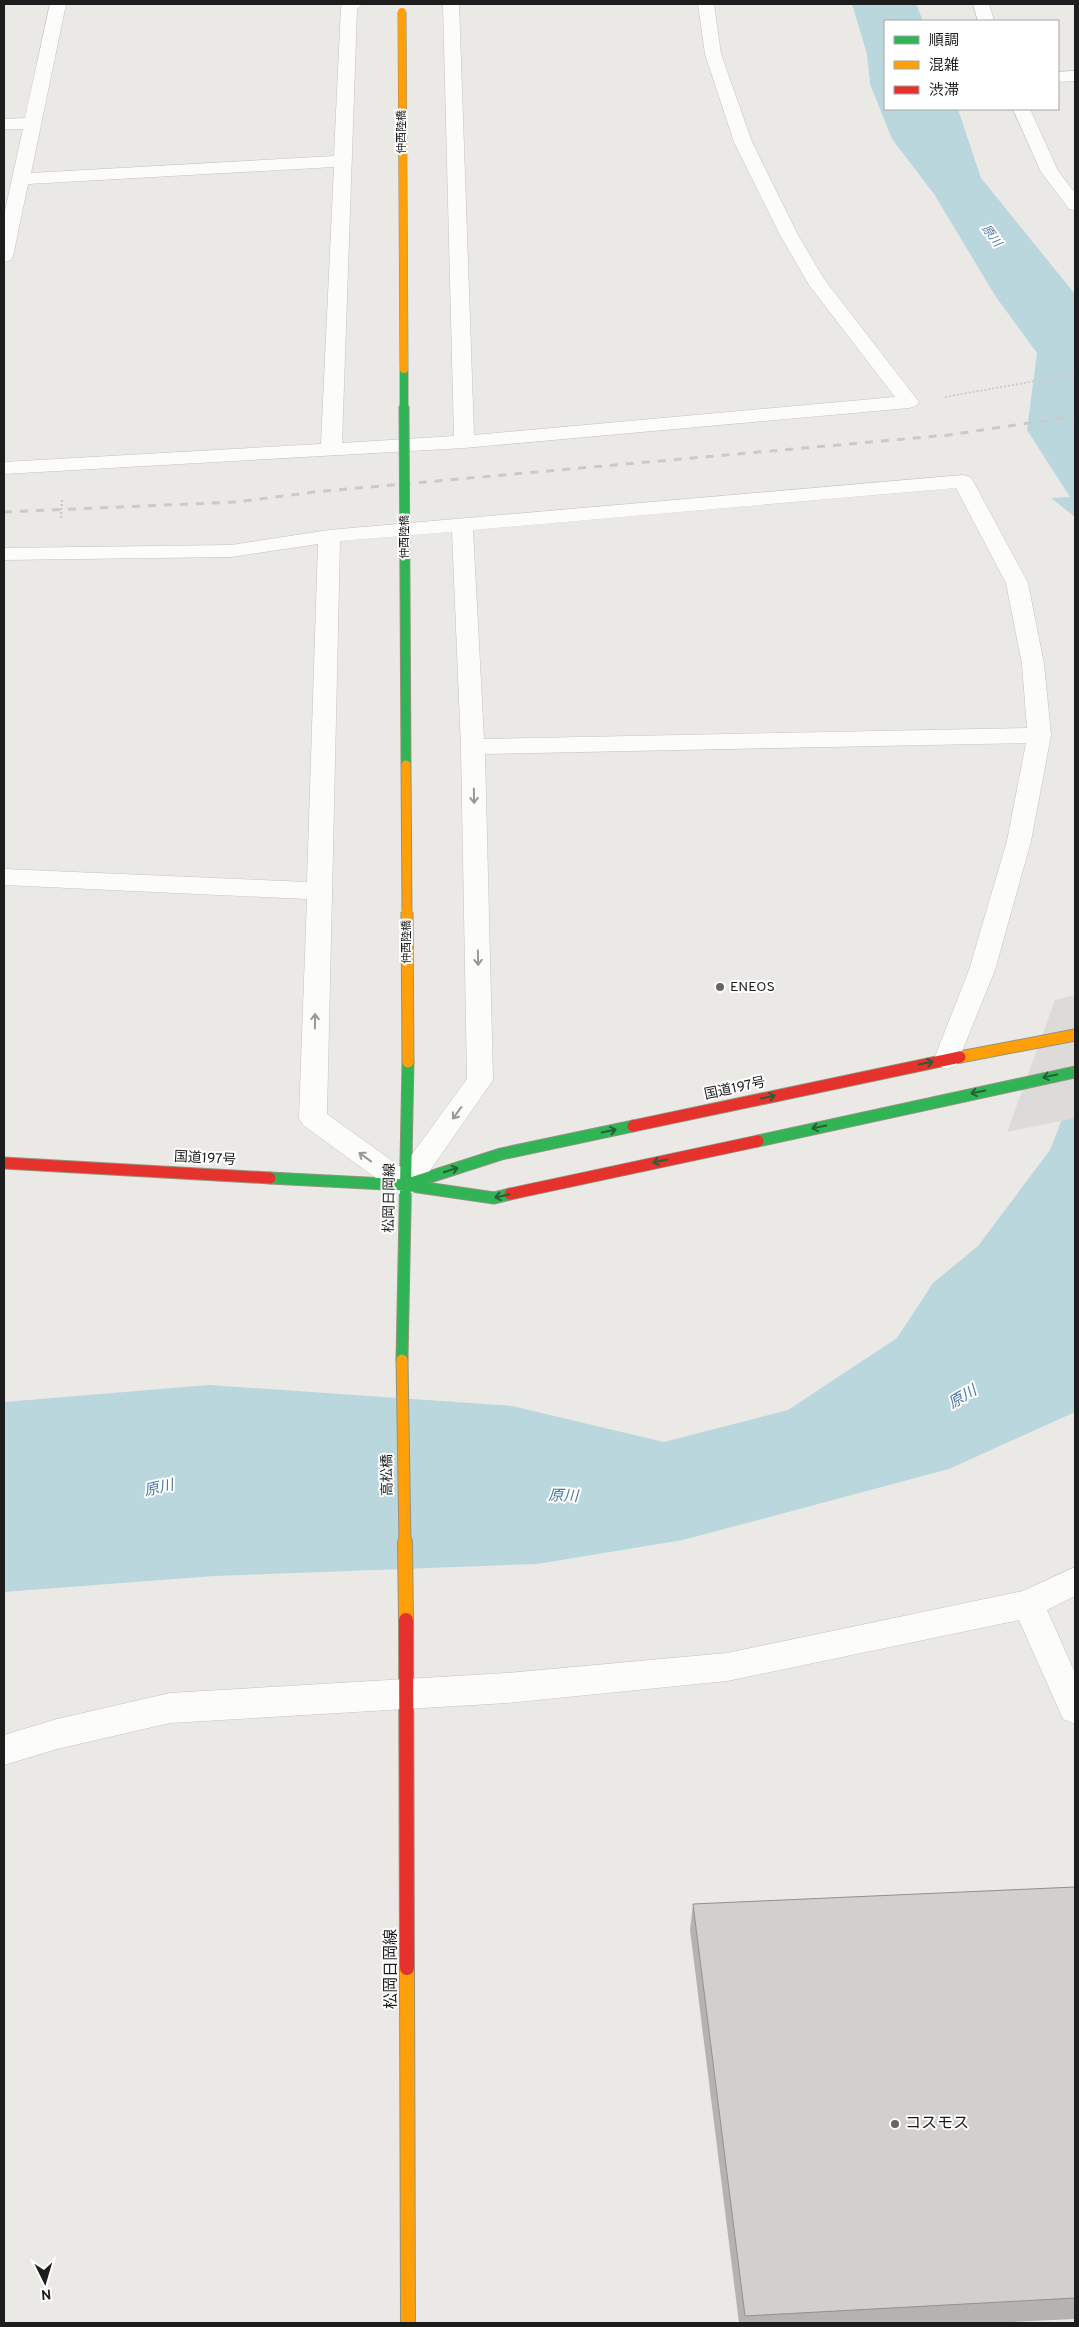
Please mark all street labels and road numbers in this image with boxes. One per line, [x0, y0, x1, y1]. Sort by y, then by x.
street label: 仲西陸橋 [395, 110, 409, 154]
street label: 仲西陸橋 [398, 515, 412, 559]
street label: 仲西陸橋 [400, 920, 414, 964]
street label: 国道197号 [703, 1074, 767, 1104]
street label: 国道197号 [173, 1149, 237, 1169]
street label: 松岡日岡線 [381, 1163, 399, 1233]
street label: 高松橋 [379, 1454, 397, 1496]
street label: 松岡日岡線 [382, 1929, 402, 2009]

